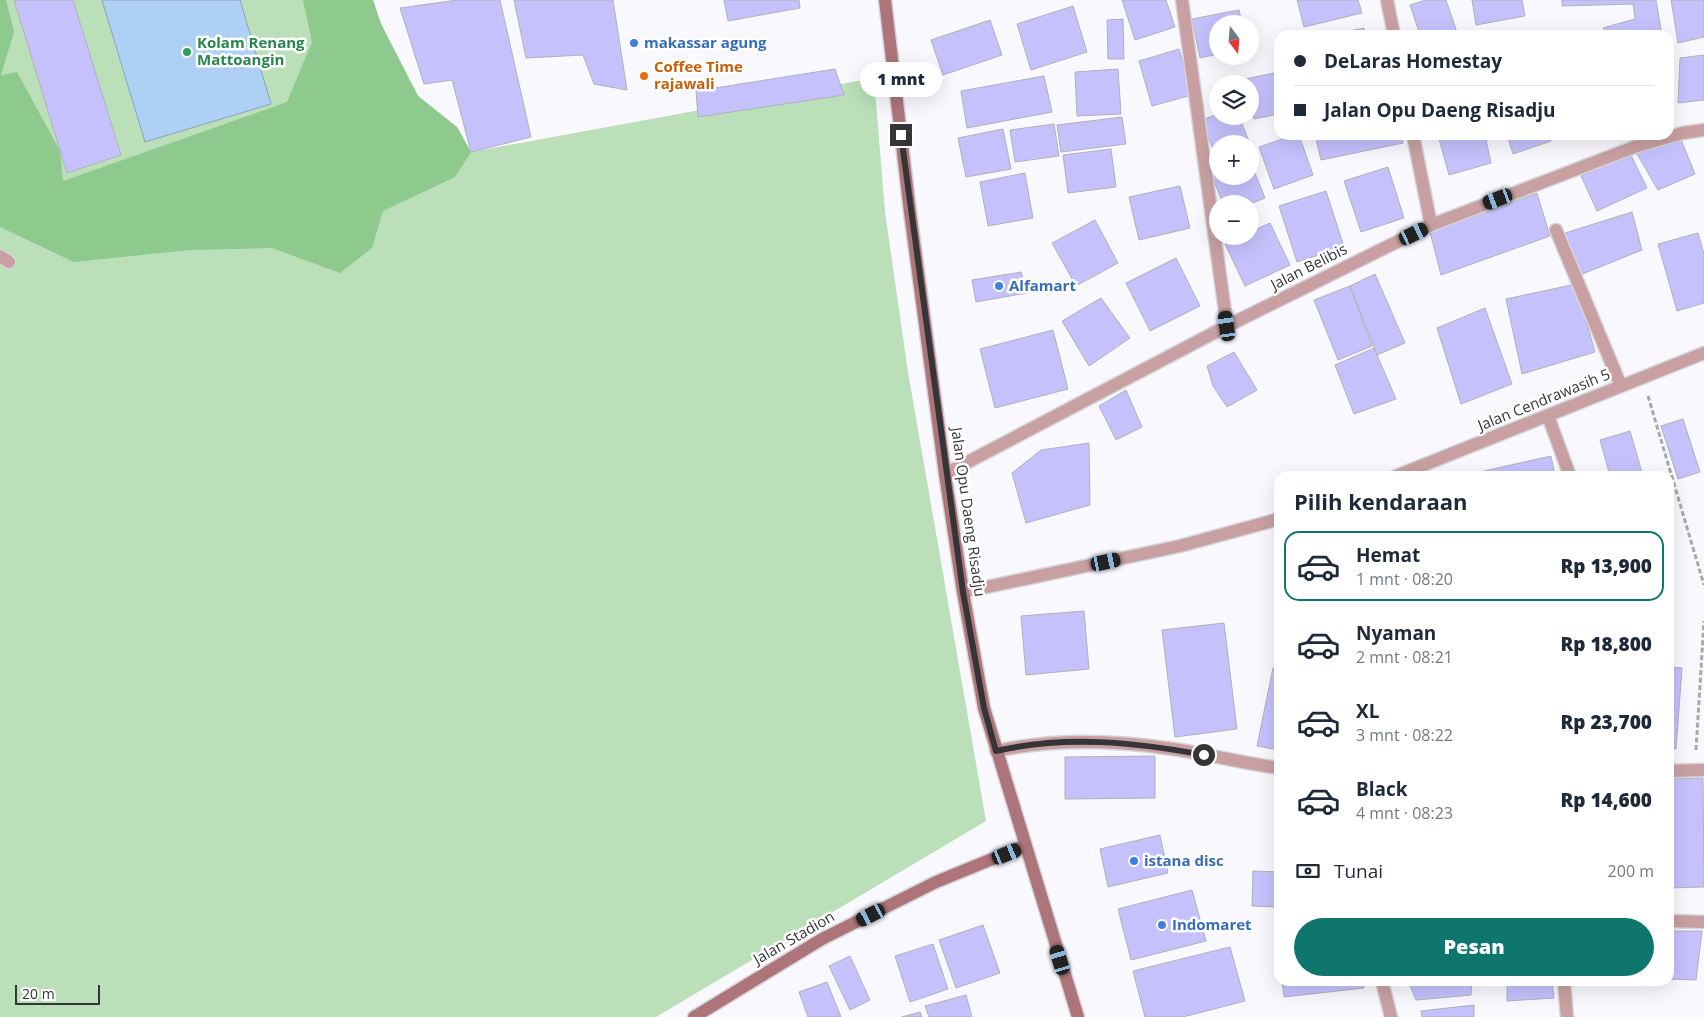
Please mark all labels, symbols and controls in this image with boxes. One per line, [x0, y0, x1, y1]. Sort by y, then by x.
north arrow [1209, 15, 1259, 65]
map controls [1209, 15, 1259, 245]
place label: Kolam Renang Mattoangin [197, 32, 305, 69]
place label: makassar agung [644, 32, 767, 52]
marker: makassar agung [628, 37, 640, 49]
marker: Kolam Renang Mattoangin [181, 46, 193, 58]
text: DeLaras Homestay [1324, 48, 1502, 74]
place label: Coffee Time rajawali [654, 56, 743, 93]
callout: 1 mnt [860, 62, 942, 98]
text: 1 mnt [877, 68, 925, 90]
marker: Coffee Time rajawali [638, 70, 650, 82]
button: layers [1209, 75, 1259, 125]
text: Jalan Opu Daeng Risadju [1324, 97, 1556, 123]
route end [890, 124, 912, 146]
button: + [1209, 135, 1259, 185]
car [1481, 187, 1514, 211]
button: − [1209, 195, 1259, 245]
car [1397, 221, 1430, 247]
street label: Jalan Belibis [1265, 238, 1350, 295]
place label: Alfamart [1009, 275, 1076, 295]
marker: Alfamart [993, 280, 1005, 292]
car [1217, 310, 1236, 342]
street label: Jalan Cendrawasih 5 [1473, 363, 1613, 435]
street label: Jalan Opu Daeng Risadju [947, 424, 991, 598]
text: Pilih kendaraan [1294, 486, 1467, 516]
text: Hemat [1356, 542, 1420, 568]
icon: car [1296, 544, 1341, 589]
car [1089, 552, 1122, 572]
text: Rp 13,900 [1560, 553, 1652, 579]
text: 1 mnt · 08:20 [1356, 568, 1453, 590]
text: Nyaman [1356, 620, 1436, 646]
icon: car [1296, 622, 1341, 667]
text: Rp 18,800 [1560, 631, 1652, 657]
text: 2 mnt · 08:21 [1356, 646, 1453, 668]
text: XL [1356, 698, 1379, 724]
icon: car [1296, 700, 1341, 745]
text: Rp 23,700 [1560, 709, 1652, 735]
text: 3 mnt · 08:22 [1356, 724, 1453, 746]
route start [1193, 744, 1215, 766]
text: Black [1356, 776, 1408, 802]
icon: car [1296, 778, 1341, 823]
text: Rp 14,600 [1560, 787, 1652, 813]
text: 4 mnt · 08:23 [1356, 802, 1453, 824]
car [990, 841, 1023, 867]
place label: istana disc [1144, 850, 1224, 870]
marker: istana disc [1128, 855, 1140, 867]
icon: cash [1294, 857, 1322, 885]
text: Tunai [1334, 858, 1383, 884]
text: 200 m [1608, 860, 1654, 882]
car [854, 902, 887, 928]
street label: Jalan Stadion [747, 906, 838, 969]
place label: Indomaret [1172, 914, 1252, 934]
button: Pesan [1294, 918, 1654, 976]
marker: Indomaret [1156, 919, 1168, 931]
car [1048, 943, 1071, 977]
scale bar [15, 982, 100, 1005]
text: 20 m [22, 984, 55, 1003]

